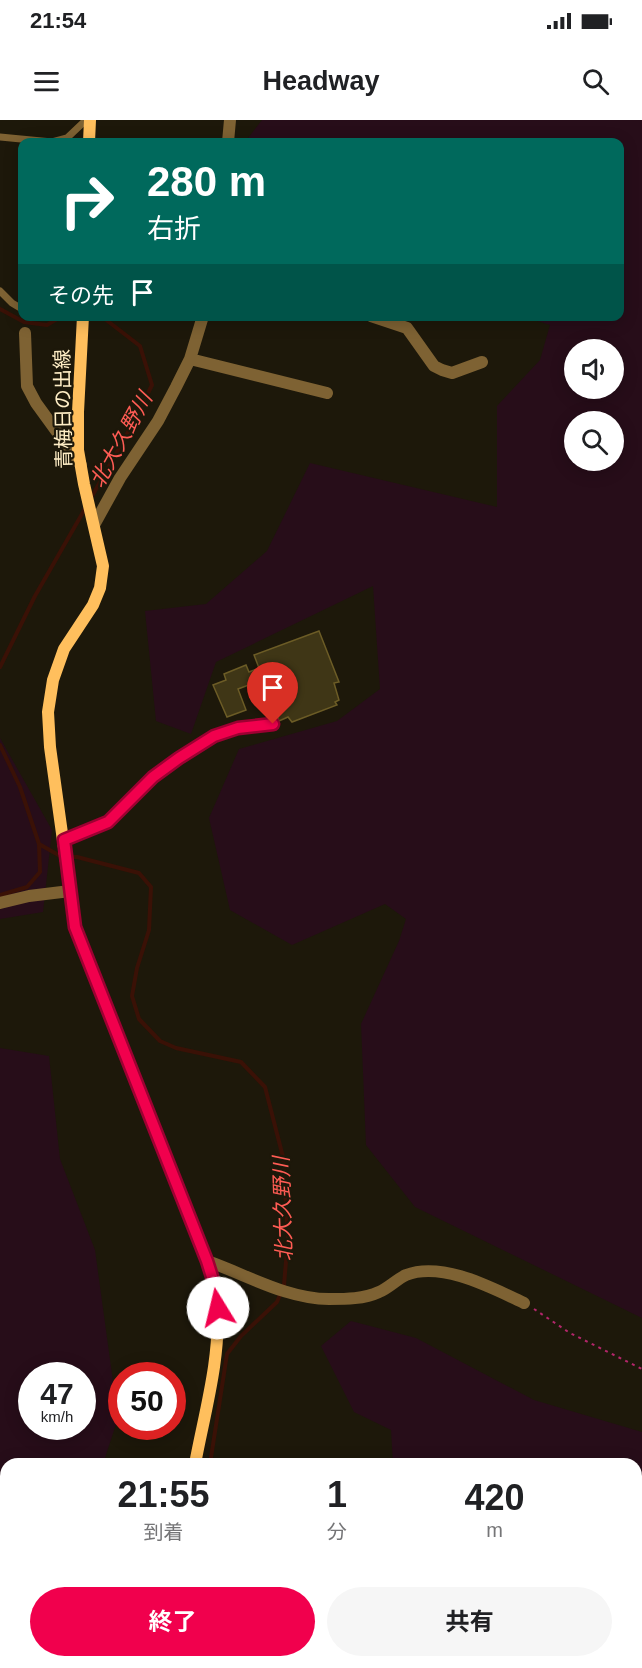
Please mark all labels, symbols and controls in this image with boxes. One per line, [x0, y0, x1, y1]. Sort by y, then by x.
text: 21:54 [30, 8, 86, 33]
icon: menu [30, 65, 63, 98]
icon: search [579, 65, 612, 98]
text: Headway [262, 66, 380, 96]
text: 280 m [147, 158, 266, 205]
icon: right [48, 162, 126, 240]
text: 右折 [147, 214, 201, 244]
icon: arrive [126, 276, 159, 309]
text: その先 [48, 283, 114, 308]
map controls [564, 339, 624, 471]
button: sound [564, 339, 624, 399]
street label: 青梅日の出線 [51, 349, 75, 469]
water label: 北大久野川 [85, 387, 157, 491]
button: search [564, 411, 624, 471]
pin [247, 662, 298, 724]
icon: arrive [256, 671, 289, 704]
water label: 北大久野川 [269, 1154, 296, 1262]
position arrow [186, 1276, 250, 1340]
speed limit sign: 50 [108, 1362, 186, 1440]
text: 47 [40, 1377, 74, 1410]
text: km/h [41, 1408, 73, 1425]
text: 21:55 [117, 1474, 210, 1515]
text: 1 [327, 1474, 347, 1515]
text: 420 [464, 1477, 525, 1518]
text: m [486, 1519, 503, 1541]
text: 到着 [143, 1521, 183, 1543]
text: 分 [327, 1521, 347, 1543]
button: 終了 [30, 1587, 315, 1656]
button: 共有 [327, 1587, 612, 1656]

